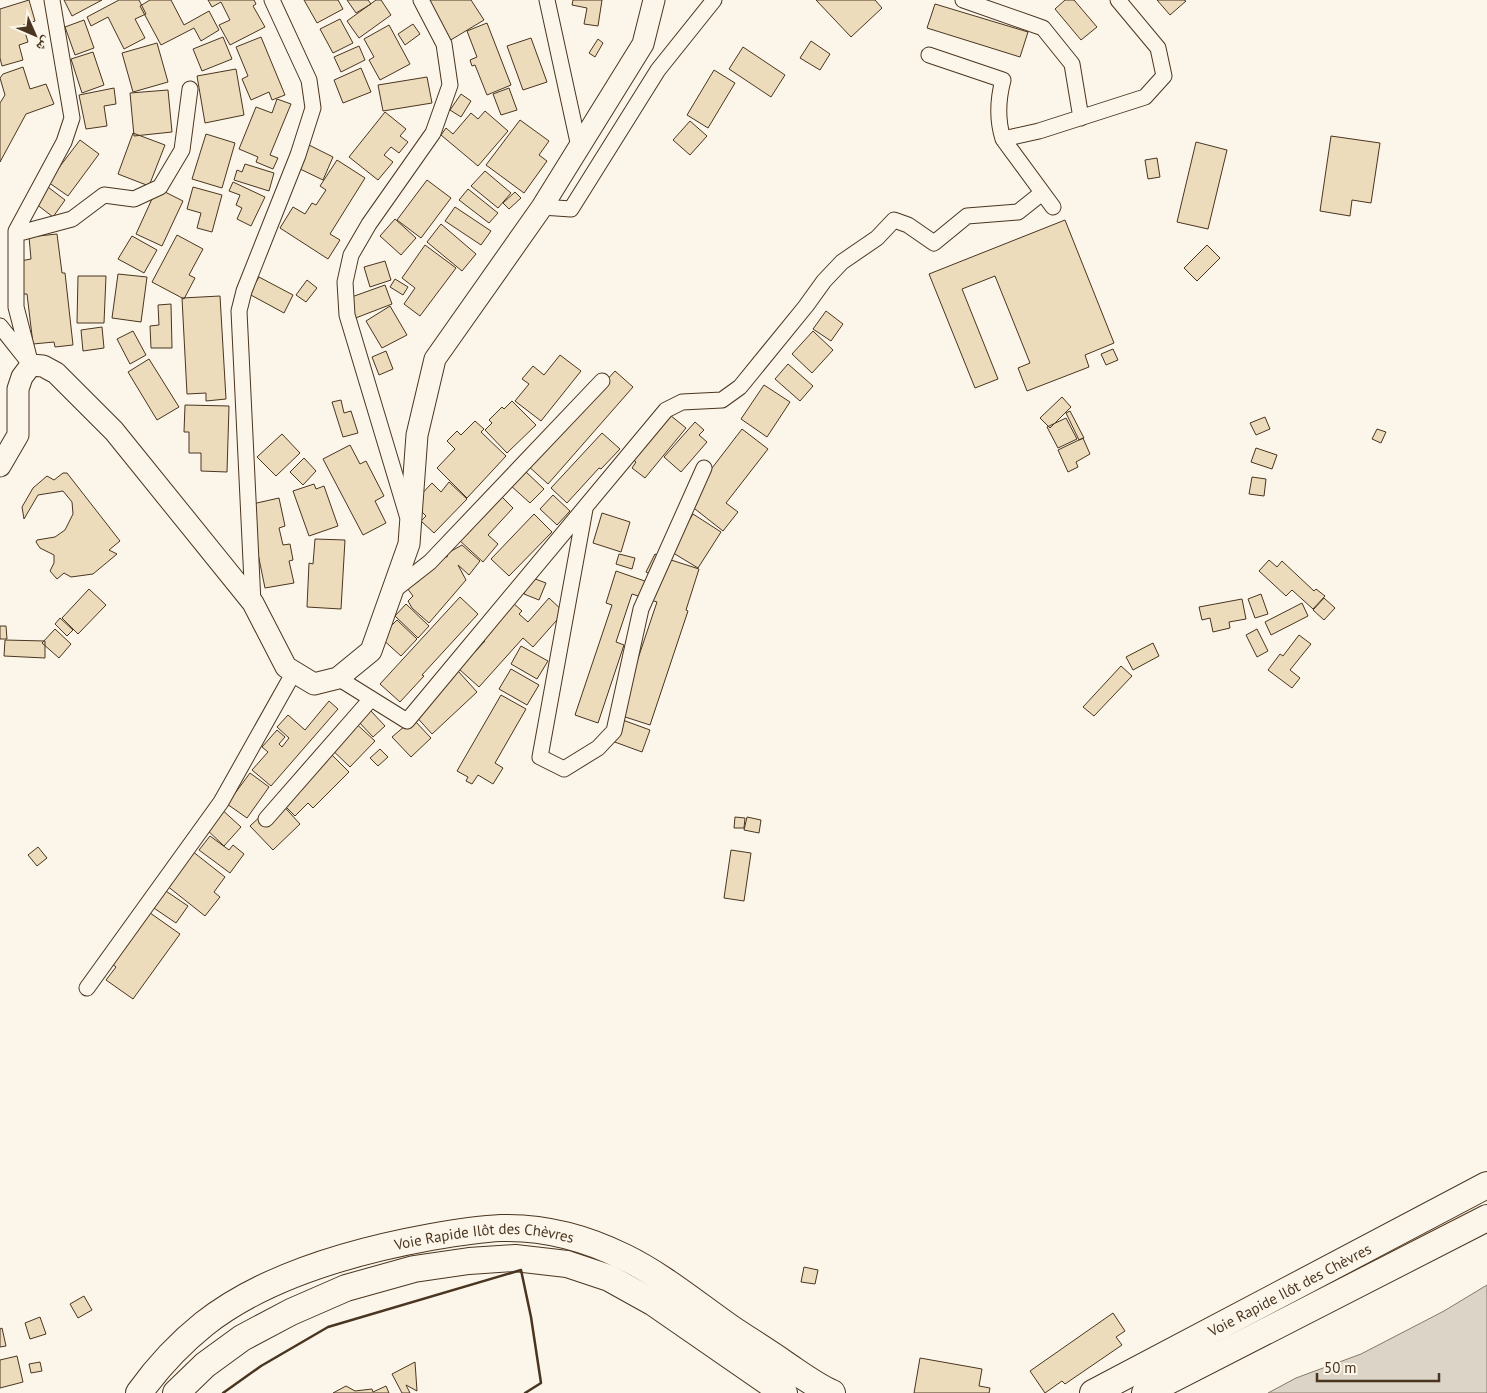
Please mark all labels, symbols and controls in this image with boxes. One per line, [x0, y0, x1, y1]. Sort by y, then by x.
north arrow [10, 10, 60, 60]
text: ش [32, 33, 56, 56]
street label: Voie Rapide Ilôt des Chèvres [391, 1218, 576, 1254]
street label: Voie Rapide Ilôt des Chèvres [1204, 1239, 1374, 1341]
scale bar [1317, 1350, 1440, 1382]
text: 50 m [1324, 1358, 1357, 1377]

